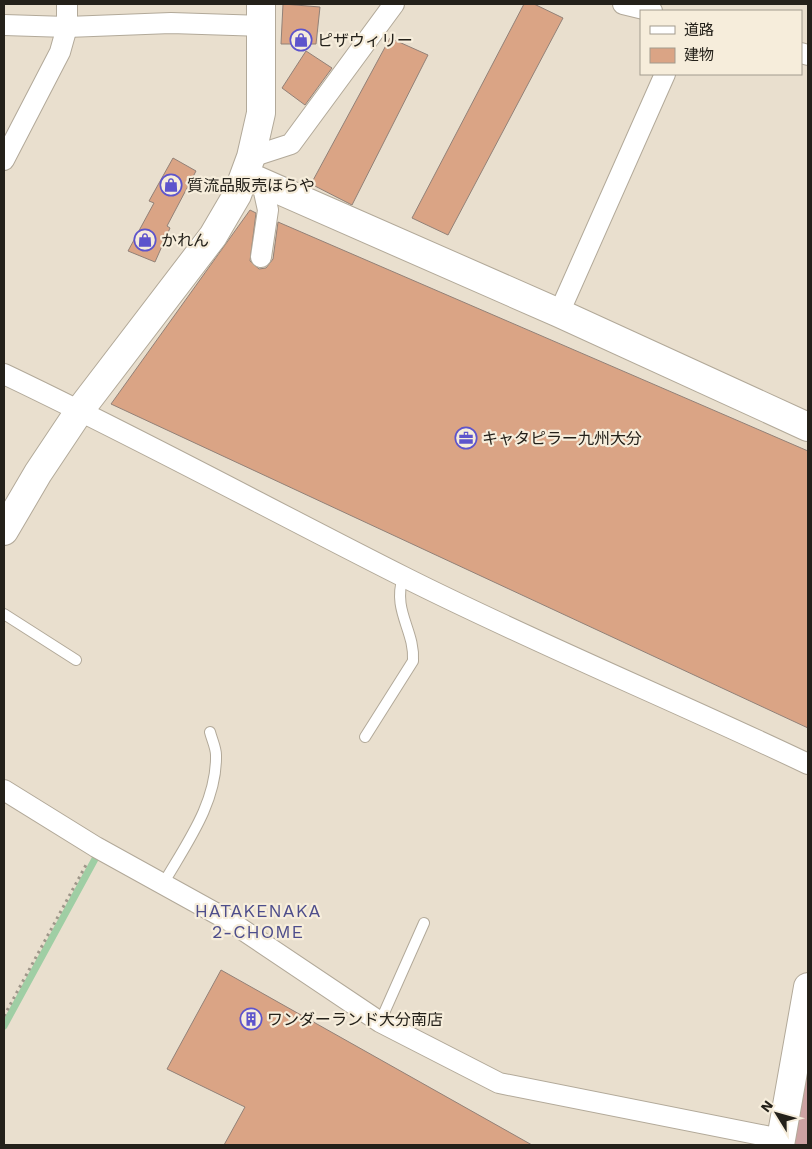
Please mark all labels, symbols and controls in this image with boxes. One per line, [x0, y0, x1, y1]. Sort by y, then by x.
legend [640, 10, 802, 75]
text: 道路 [684, 21, 714, 39]
shop icon: ピザウィリー [289, 28, 313, 52]
place label: ピザウィリー [317, 31, 413, 50]
text: 建物 [684, 46, 714, 64]
shop icon: 質流品販売ほらや [159, 173, 183, 197]
place label: 質流品販売ほらや [187, 176, 315, 195]
shop icon: かれん [133, 228, 157, 252]
place label: かれん [161, 231, 209, 250]
office icon: キャタピラー九州大分 [454, 426, 478, 450]
place label: キャタピラー九州大分 [482, 429, 642, 448]
district label: HATAKENAKA 2-CHOME [195, 900, 321, 942]
building icon: ワンダーランド大分南店 [239, 1007, 263, 1031]
place label: ワンダーランド大分南店 [267, 1010, 443, 1029]
north arrow [752, 1089, 802, 1139]
text: N [757, 1097, 776, 1115]

